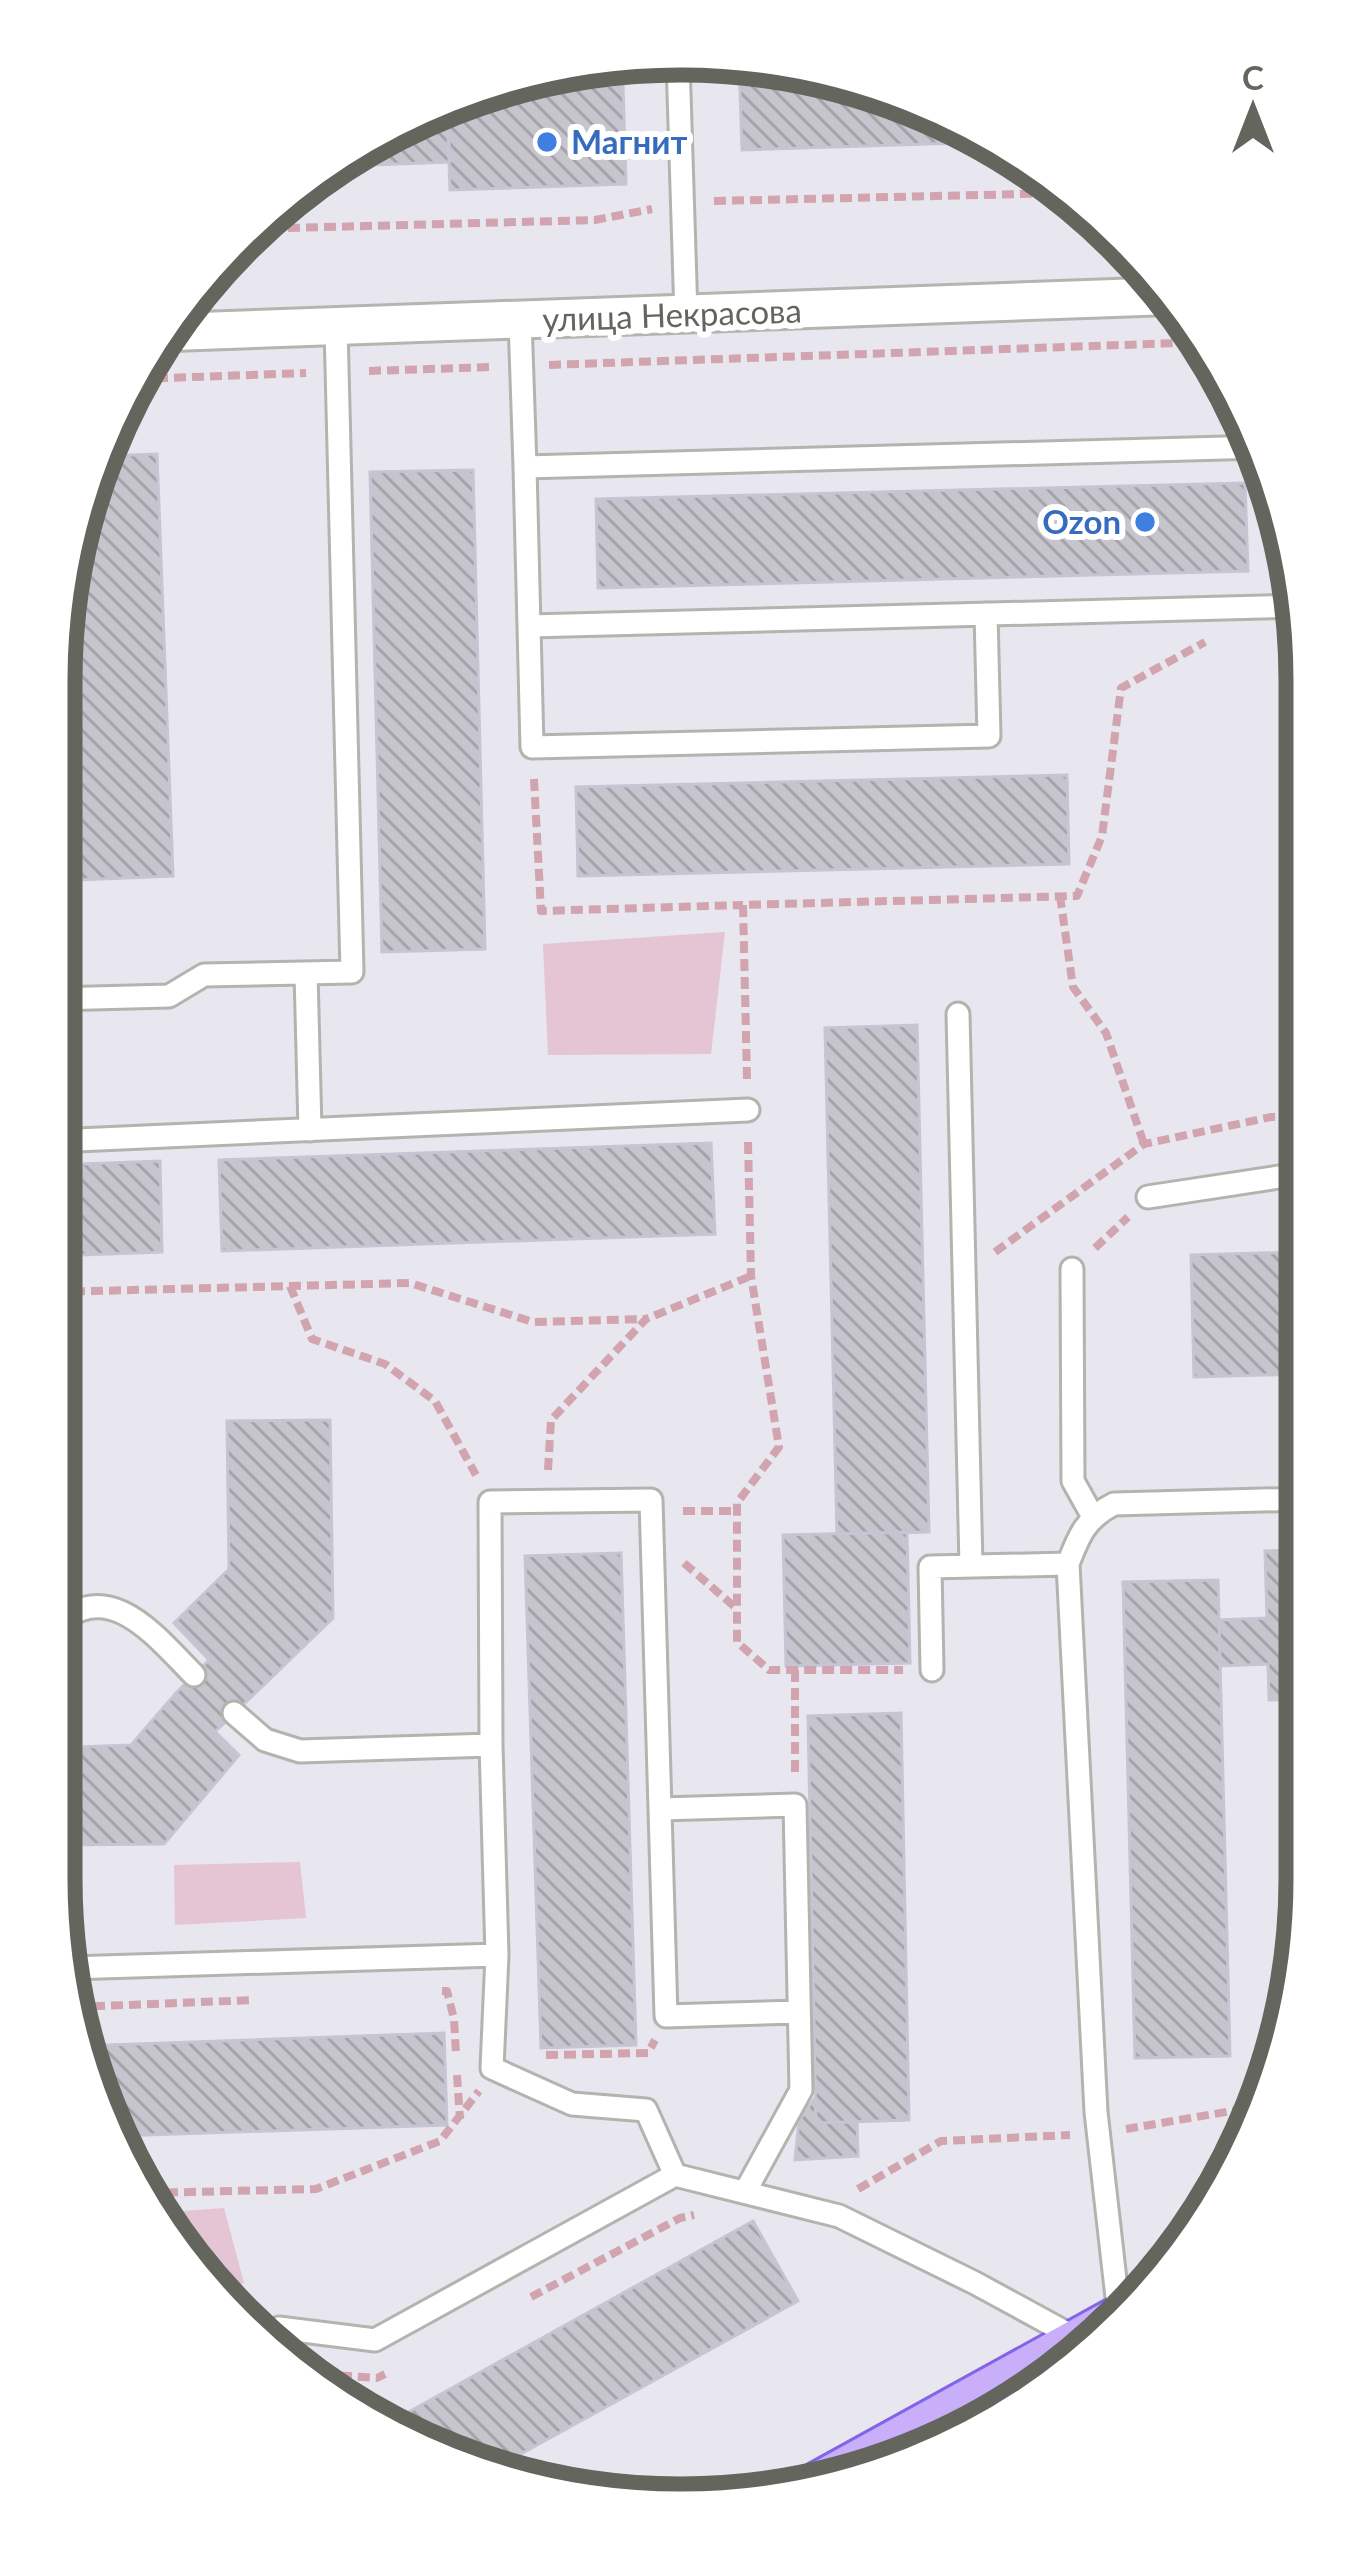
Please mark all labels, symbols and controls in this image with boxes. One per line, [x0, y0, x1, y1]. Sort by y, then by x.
north arrow [1193, 48, 1313, 168]
text: С [1242, 57, 1264, 97]
place label: Магнит [571, 121, 687, 161]
marker: Магнит [534, 129, 560, 155]
street label: улица Некрасова [542, 289, 802, 339]
place label: Ozon [1042, 501, 1121, 541]
marker: Ozon [1132, 509, 1158, 535]

